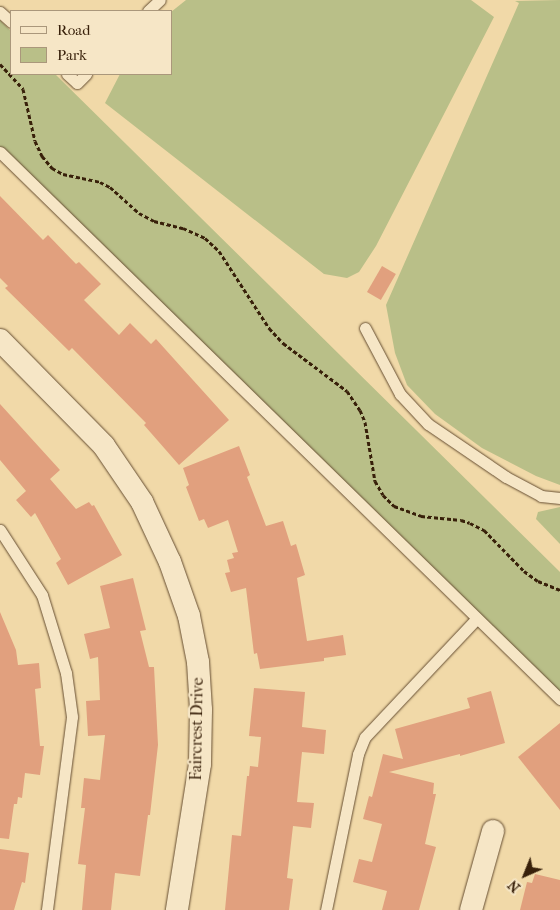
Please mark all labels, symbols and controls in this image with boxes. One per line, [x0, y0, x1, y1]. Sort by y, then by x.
legend [10, 10, 172, 75]
text: Road [57, 21, 90, 39]
text: Park [57, 46, 87, 64]
street label: Faircrest Drive [187, 677, 207, 781]
north arrow [500, 850, 550, 900]
text: N [505, 876, 524, 896]

